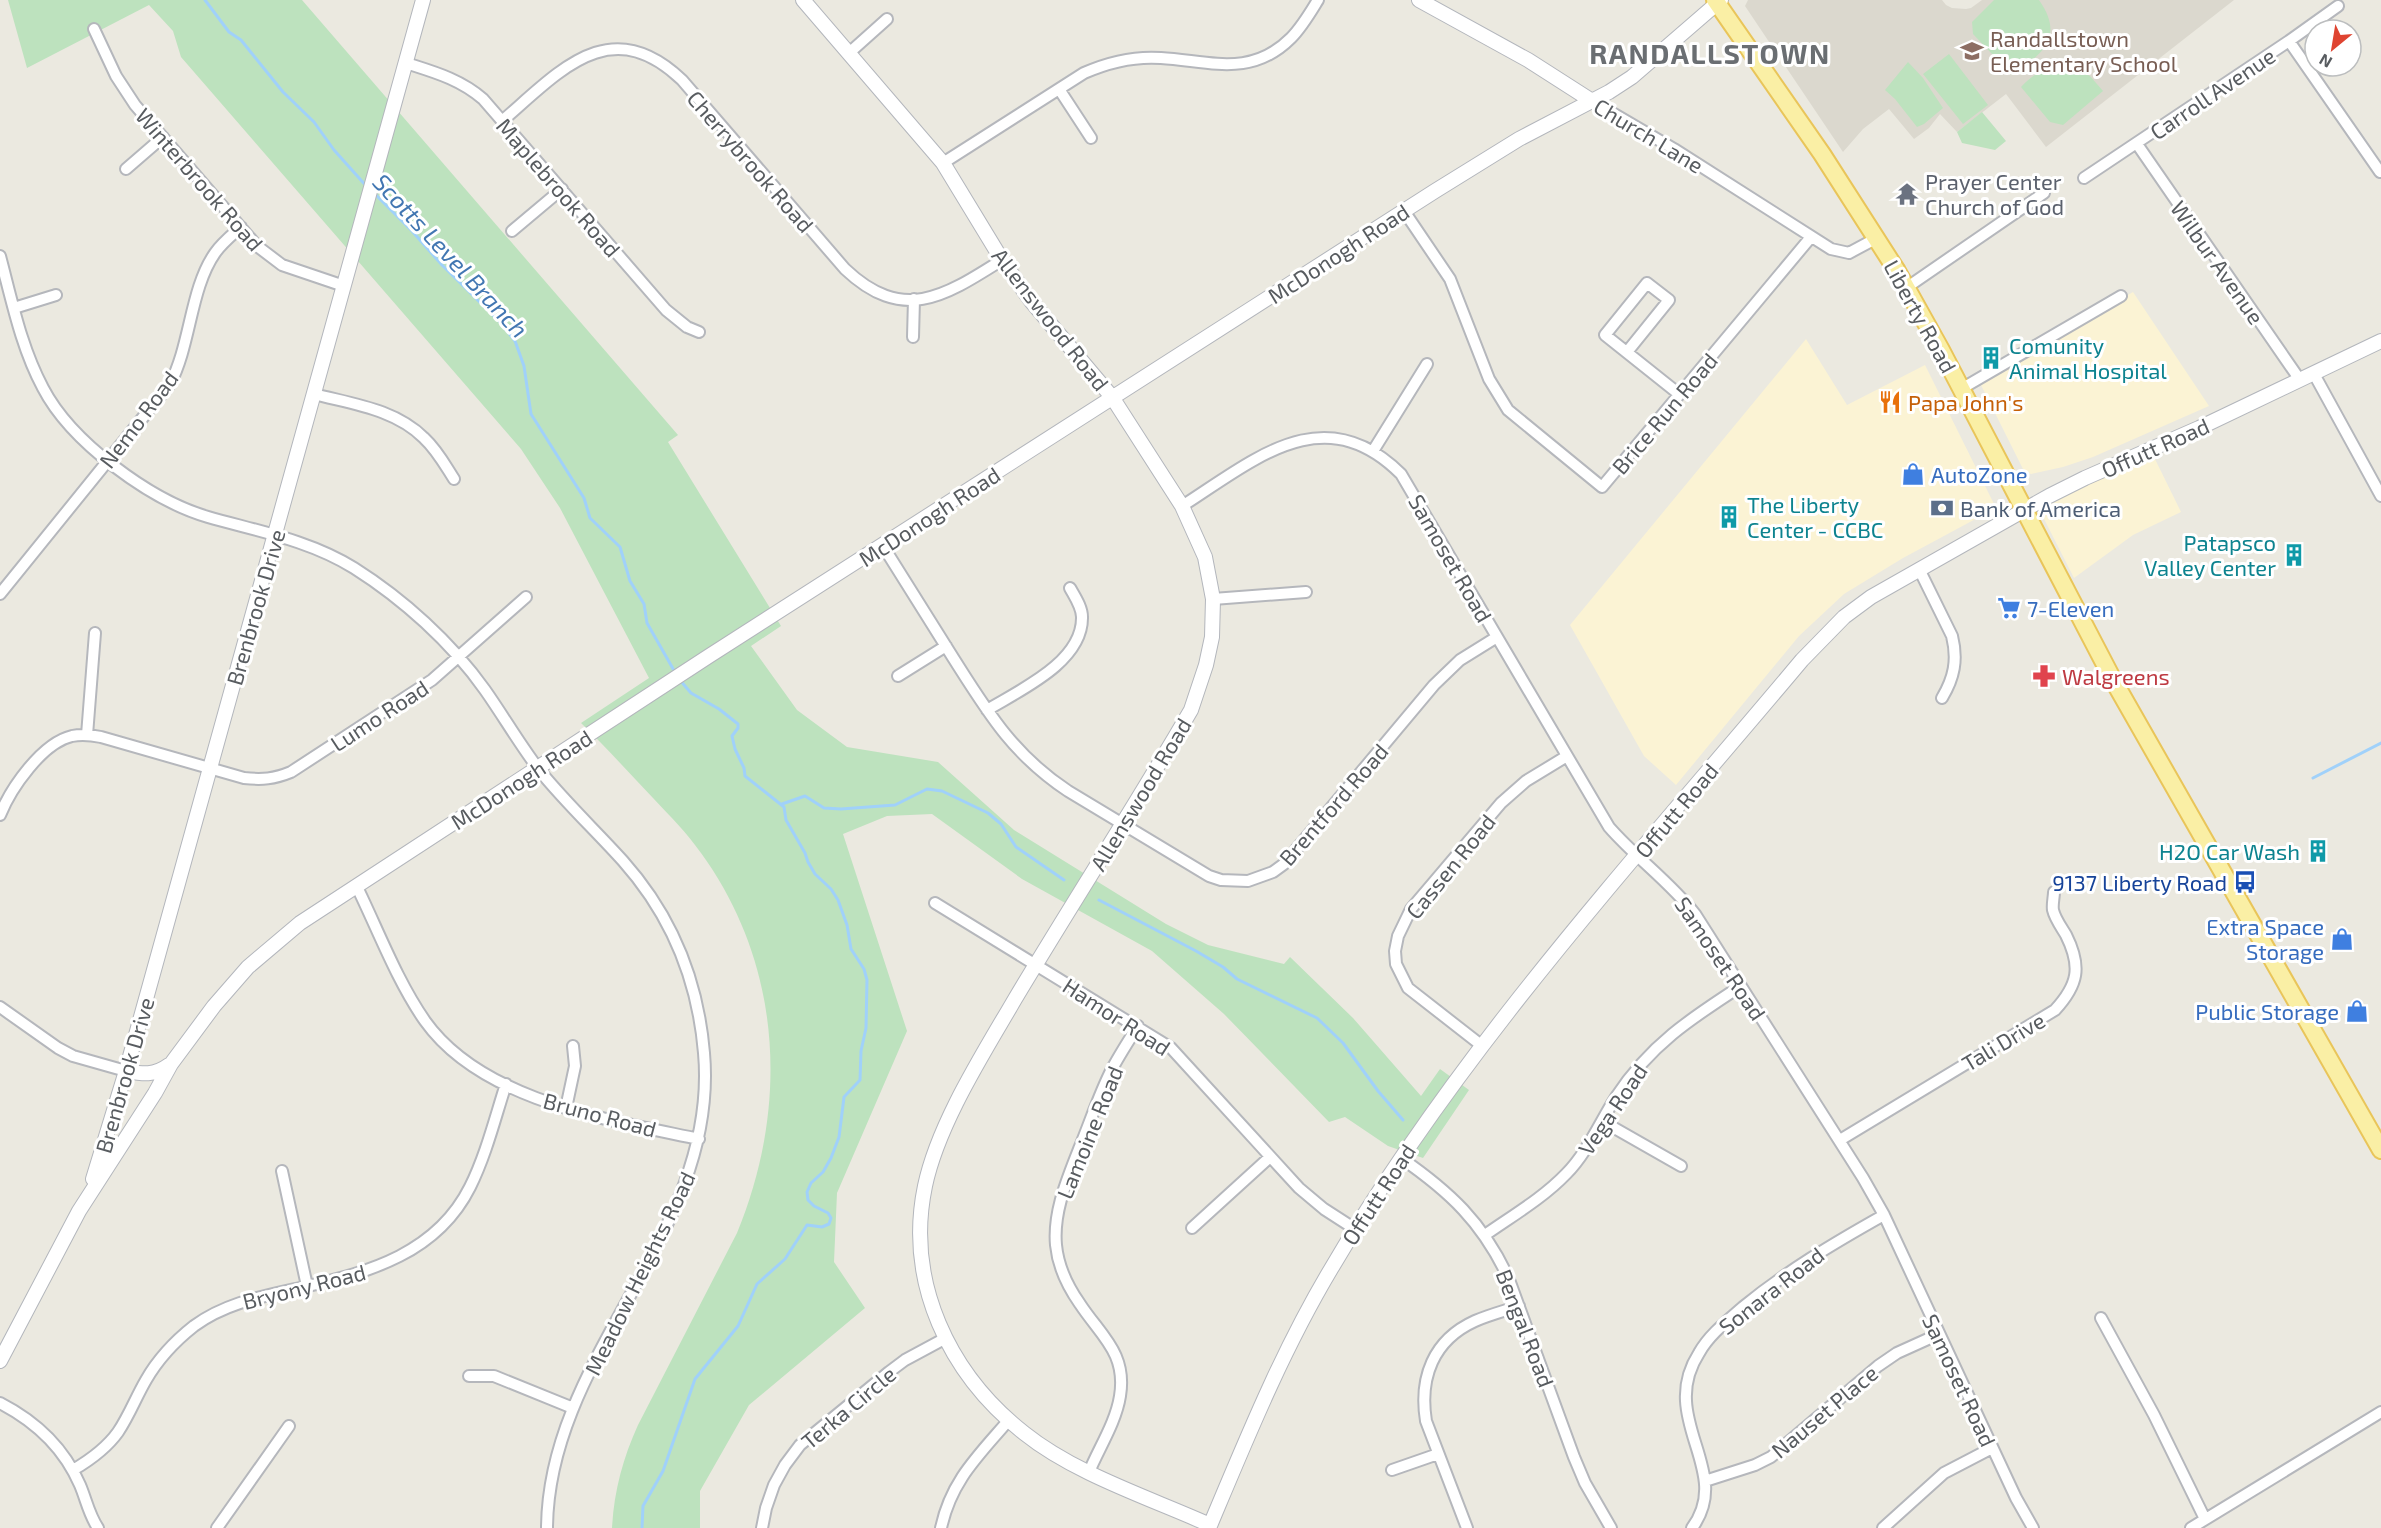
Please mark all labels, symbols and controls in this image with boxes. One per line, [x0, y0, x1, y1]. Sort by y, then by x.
north arrow [2303, 18, 2363, 78]
place label: Randallstown Elementary School [1990, 25, 2178, 76]
district label: RANDALLSTOWN [1589, 36, 1831, 70]
school or university icon: Randallstown Elementary School [1959, 38, 1985, 64]
street label: Carroll Avenue [2145, 42, 2279, 144]
text: N [2315, 50, 2335, 73]
street label: Cherrybrook Road [682, 85, 820, 237]
street label: Church Lane [1590, 92, 1708, 178]
street label: Winterbrook Road [131, 102, 269, 256]
street label: Maplebrook Road [492, 112, 626, 262]
water label: Scotts Level Branch [368, 167, 534, 343]
place label: Prayer Center Church of God [1925, 168, 2064, 219]
temple icon: Prayer Center Church of God [1894, 181, 1920, 207]
street label: Wilbur Avenue [2166, 195, 2270, 329]
street label: McDonogh Road [1263, 198, 1413, 308]
street label: Allenswood Road [987, 243, 1115, 395]
street label: Liberty Road [1879, 255, 1963, 377]
place label: Comunity Animal Hospital [2009, 332, 2167, 383]
building icon: Comunity Animal Hospital [1978, 345, 2004, 371]
street label: Brice Run Road [1606, 347, 1722, 479]
street label: Nemo Road [93, 365, 183, 473]
restaurant icon: Papa John's [1877, 389, 1903, 415]
place label: Papa John's [1908, 389, 2023, 415]
street label: Offutt Road [2097, 412, 2213, 482]
street label: McDonogh Road [854, 461, 1004, 571]
shop icon: AutoZone [1900, 461, 1926, 487]
place label: AutoZone [1931, 461, 2028, 487]
street label: Samoset Road [1404, 490, 1498, 626]
place label: The Liberty Center - CCBC [1747, 491, 1883, 542]
bank icon: Bank of America [1929, 495, 1955, 521]
place label: Bank of America [1960, 495, 2121, 521]
building icon: The Liberty Center - CCBC [1716, 504, 1742, 530]
street label: Brenbrook Drive [220, 526, 290, 688]
place label: Patapsco Valley Center [2144, 529, 2276, 580]
building icon: Patapsco Valley Center [2281, 542, 2307, 568]
supermarket icon: 7-Eleven [1996, 595, 2022, 621]
place label: 7-Eleven [2027, 595, 2114, 621]
pharmacy icon: Walgreens [2031, 663, 2057, 689]
place label: Walgreens [2062, 663, 2170, 689]
street label: Lumo Road [325, 674, 433, 756]
street label: Allenswood Road [1084, 713, 1196, 875]
street label: McDonogh Road [446, 724, 596, 834]
street label: Brentford Road [1273, 738, 1393, 870]
street label: Offutt Road [1629, 758, 1723, 862]
street label: Cassen Road [1400, 808, 1500, 924]
place label: H2O Car Wash [2159, 838, 2300, 864]
building icon: H2O Car Wash [2305, 838, 2331, 864]
place label: 9137 Liberty Road [2052, 869, 2227, 895]
bus stop icon: 9137 Liberty Road [2232, 869, 2258, 895]
street label: Samoset Road [1670, 891, 1772, 1025]
place label: Extra Space Storage [2206, 913, 2324, 964]
shop icon: Extra Space Storage [2329, 926, 2355, 952]
street label: Hamor Road [1059, 972, 1175, 1060]
street label: Brenbrook Drive [89, 994, 159, 1156]
place label: Public Storage [2195, 998, 2339, 1024]
shop icon: Public Storage [2344, 998, 2370, 1024]
street label: Tali Drive [1957, 1006, 2049, 1076]
street label: Vega Road [1572, 1059, 1652, 1159]
street label: Lamoine Road [1051, 1062, 1127, 1202]
street label: Bruno Road [541, 1086, 659, 1142]
street label: Offutt Road [1336, 1139, 1420, 1249]
street label: Meadow Heights Road [578, 1167, 700, 1379]
street label: Sonara Road [1713, 1241, 1829, 1339]
street label: Bryony Road [240, 1258, 368, 1314]
street label: Bengal Road [1492, 1265, 1560, 1391]
street label: Samoset Road [1918, 1310, 2002, 1450]
street label: Nauset Place [1766, 1359, 1882, 1463]
street label: Terka Circle [796, 1360, 900, 1454]

